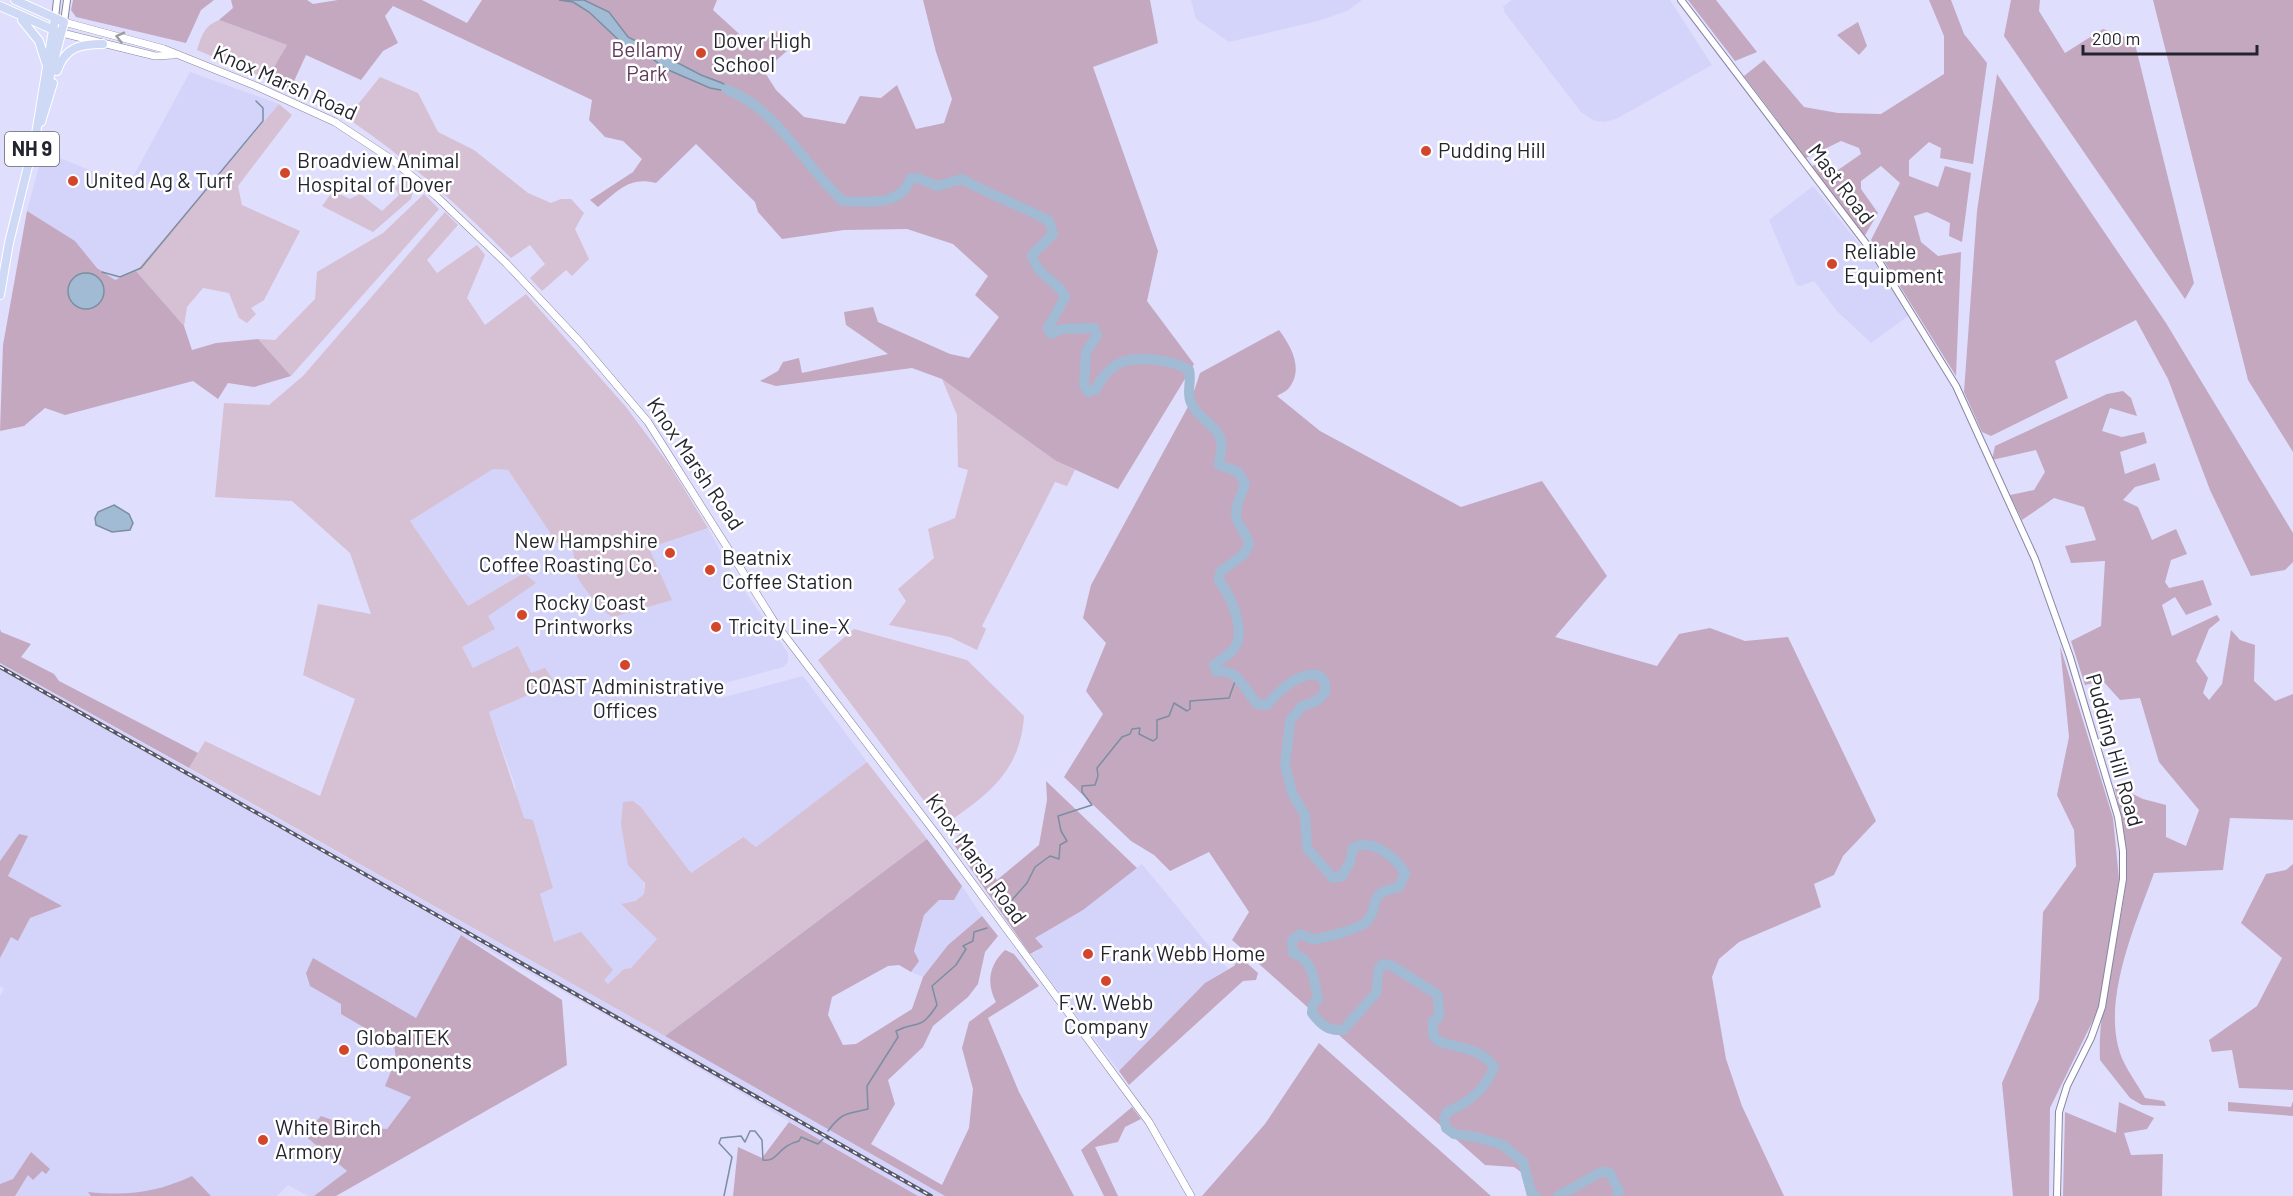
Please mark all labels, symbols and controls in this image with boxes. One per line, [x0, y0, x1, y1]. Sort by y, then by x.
scale bar [2083, 18, 2257, 56]
place label: Dover High School [713, 27, 811, 76]
text: 200 m [2092, 27, 2140, 49]
one-way arrow [116, 32, 126, 45]
park label: Bellamy Park [611, 36, 683, 85]
street label: Knox Marsh Road [210, 39, 361, 125]
marker: Dover High School [694, 46, 708, 60]
road number: NH 9 [5, 132, 59, 166]
place label: Pudding Hill [1438, 137, 1545, 162]
street label: Mast Road [1804, 138, 1880, 228]
marker: Pudding Hill [1419, 144, 1433, 158]
place label: Broadview Animal Hospital of Dover [297, 147, 459, 196]
marker: Broadview Animal Hospital of Dover [278, 166, 292, 180]
place label: United Ag & Turf [85, 167, 233, 192]
marker: United Ag & Turf [66, 174, 80, 188]
place label: Reliable Equipment [1844, 238, 1944, 287]
marker: Reliable Equipment [1825, 257, 1839, 271]
street label: Knox Marsh Road [643, 392, 750, 534]
place label: New Hampshire Coffee Roasting Co. [479, 527, 658, 576]
place label: Beatnix Coffee Station [722, 544, 853, 593]
marker: New Hampshire Coffee Roasting Co. [663, 546, 677, 560]
marker: Beatnix Coffee Station [703, 563, 717, 577]
place label: Rocky Coast Printworks [534, 589, 646, 638]
marker: Rocky Coast Printworks [515, 608, 529, 622]
place label: Tricity Line-X [728, 613, 850, 638]
marker: Tricity Line-X [709, 620, 723, 634]
marker: COAST Administrative Offices [618, 658, 632, 672]
street label: Pudding Hill Road [2082, 670, 2149, 829]
place label: COAST Administrative Offices [526, 673, 724, 722]
street label: Knox Marsh Road [922, 788, 1033, 928]
place label: Frank Webb Home [1100, 940, 1265, 965]
marker: Frank Webb Home [1081, 947, 1095, 961]
marker: F.W. Webb Company [1099, 974, 1113, 988]
place label: F.W. Webb Company [1059, 989, 1153, 1038]
place label: GlobalTEK Components [356, 1024, 472, 1073]
marker: GlobalTEK Components [337, 1043, 351, 1057]
place label: White Birch Armory [275, 1114, 381, 1163]
marker: White Birch Armory [256, 1133, 270, 1147]

